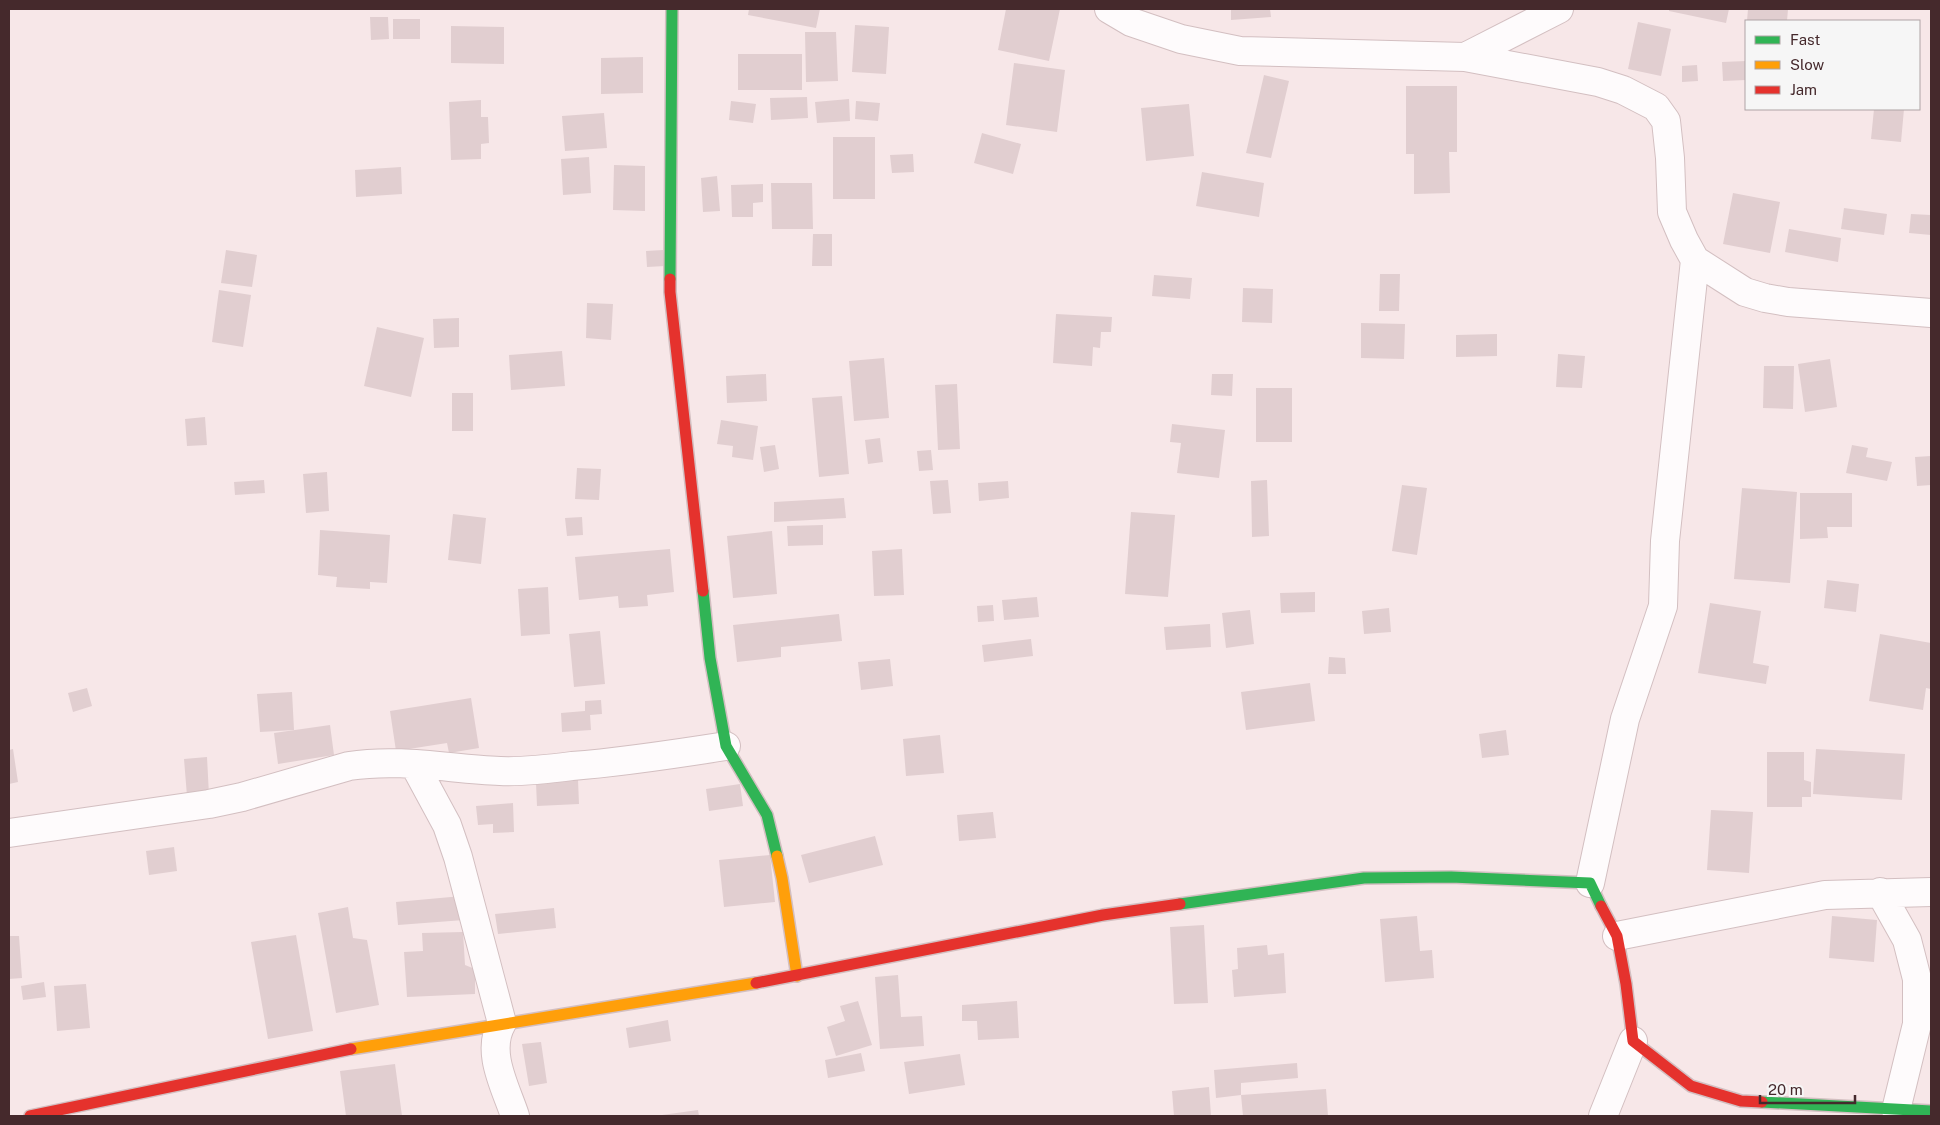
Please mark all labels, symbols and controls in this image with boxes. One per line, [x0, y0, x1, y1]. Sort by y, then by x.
legend [1745, 20, 1920, 110]
text: Fast [1790, 31, 1820, 48]
text: Slow [1790, 56, 1825, 73]
text: Jam [1790, 81, 1817, 98]
scale bar [1760, 1072, 1855, 1104]
text: 20 m [1768, 1081, 1803, 1098]

